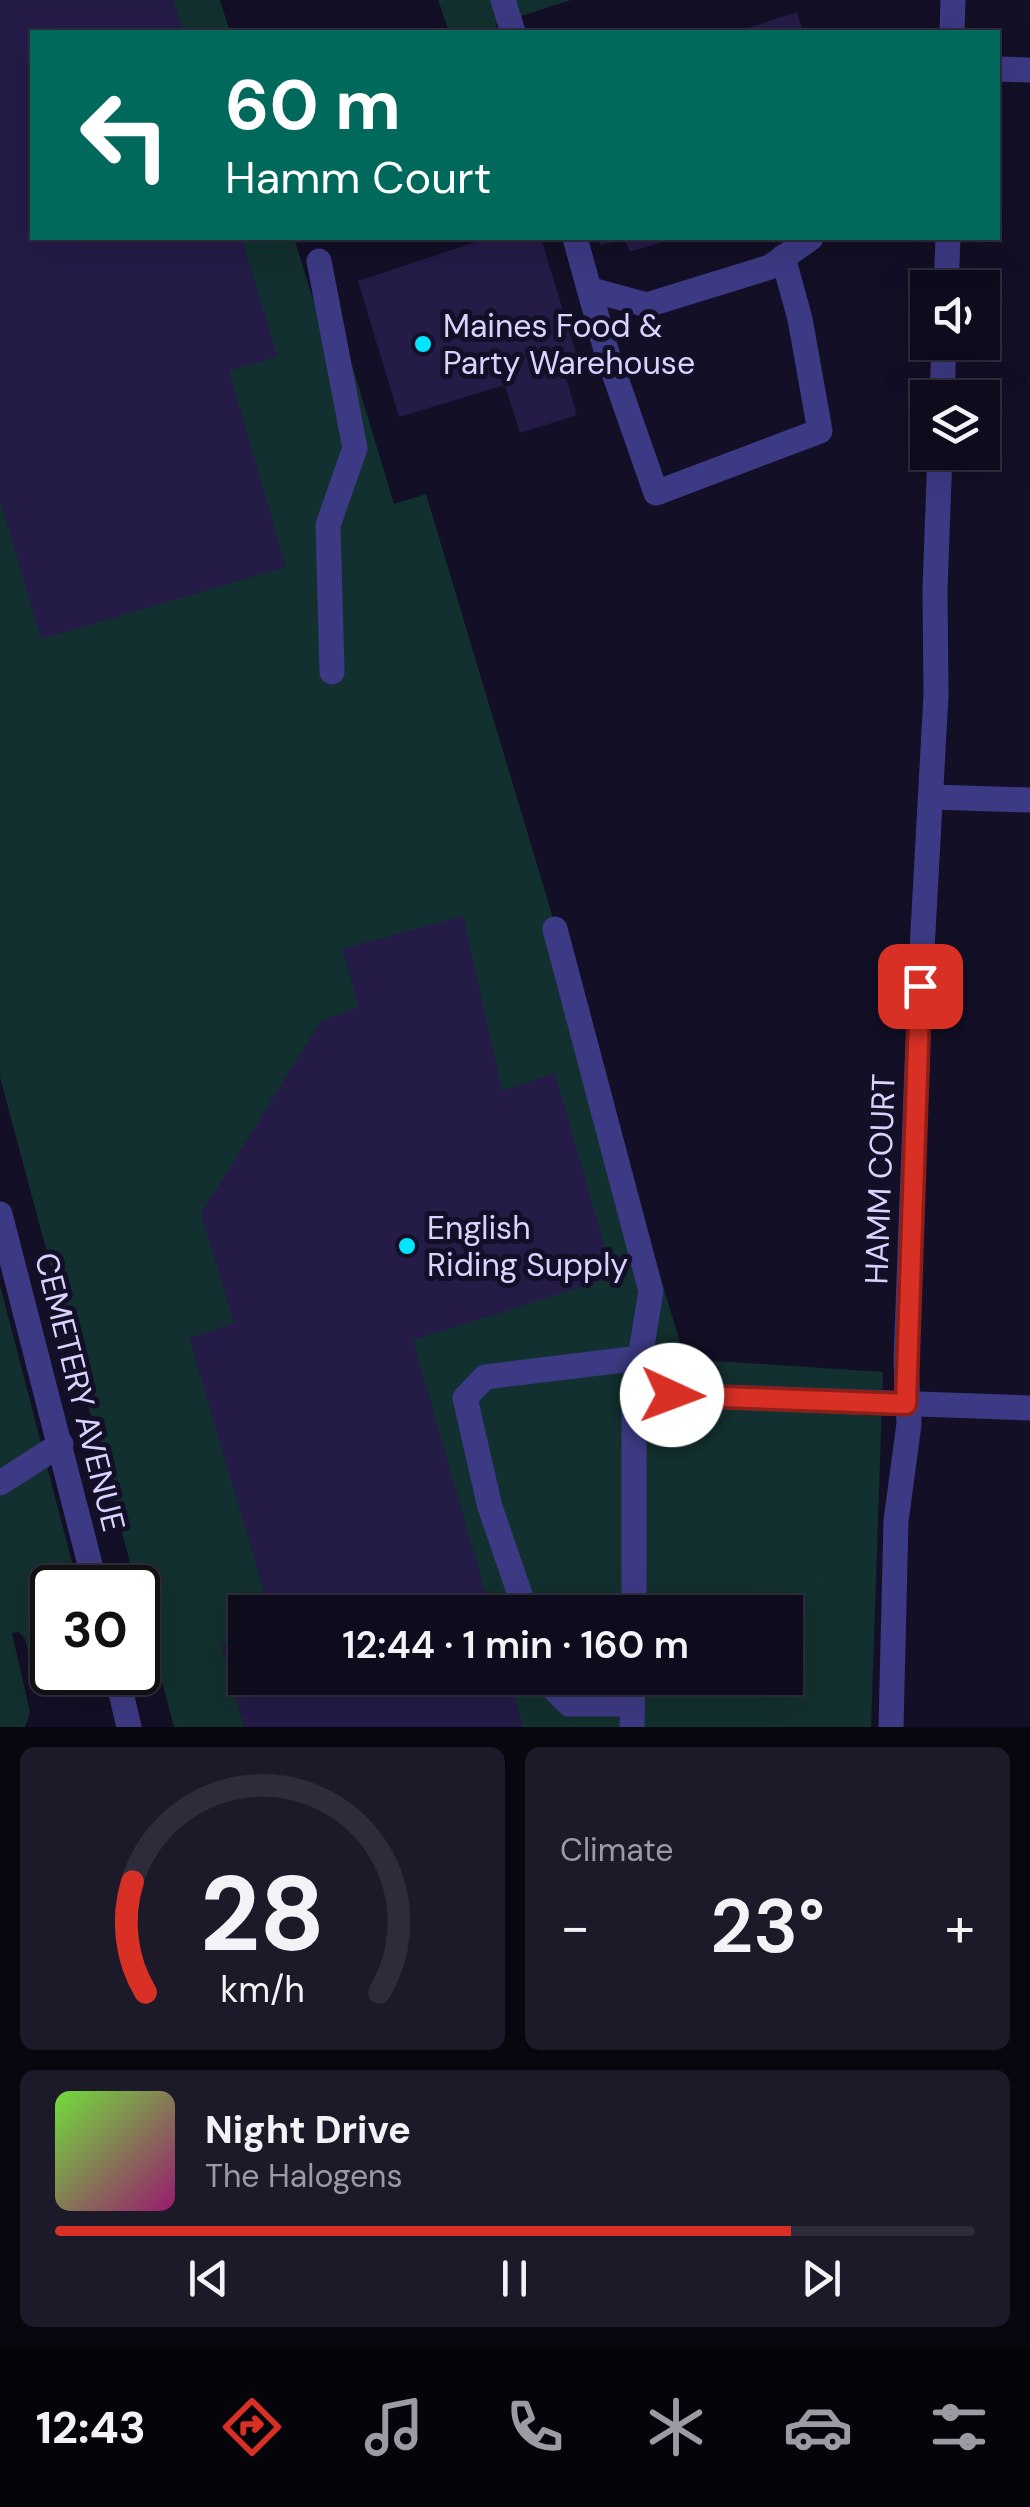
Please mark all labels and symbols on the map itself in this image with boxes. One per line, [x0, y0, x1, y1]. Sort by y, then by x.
place label: Maines Food & Party Warehouse [443, 305, 695, 384]
marker: Maines Food & Party Warehouse [412, 333, 434, 355]
pin [878, 944, 963, 1029]
street label: HAMM COURT [855, 1073, 905, 1285]
place label: English Riding Supply [427, 1207, 628, 1286]
marker: English Riding Supply [396, 1235, 418, 1257]
street label: CEMETERY AVENUE [25, 1248, 135, 1536]
position arrow [620, 1343, 724, 1447]
speed limit sign: 30 [30, 1565, 160, 1695]

